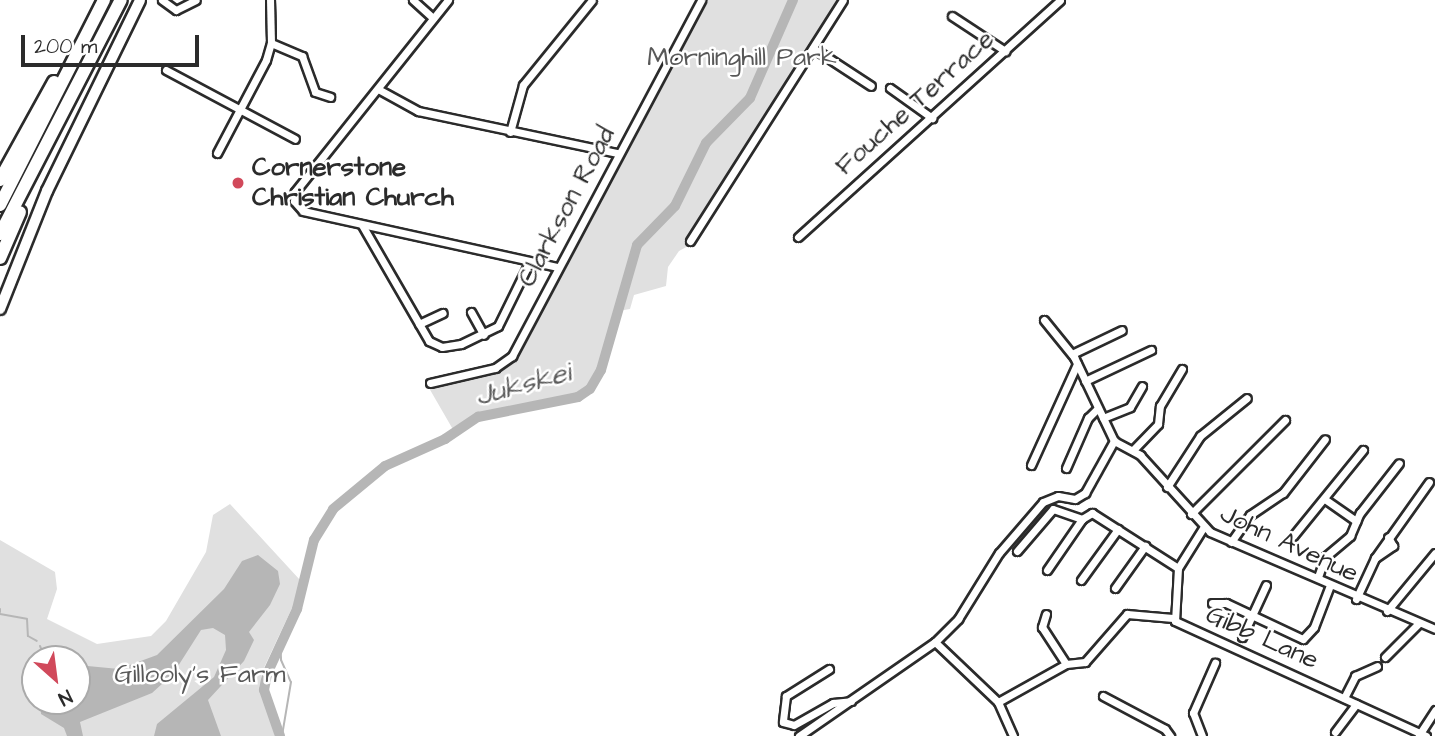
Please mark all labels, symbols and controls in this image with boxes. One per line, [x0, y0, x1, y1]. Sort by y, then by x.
scale bar [24, 21, 203, 65]
street label: Fouche Terrace [829, 24, 1001, 182]
text: 200 m [34, 32, 97, 61]
park label: Morninghill Park [647, 42, 837, 74]
street label: Clarkson Road [512, 122, 622, 292]
place label: Cornerstone Christian Church [252, 152, 454, 214]
marker: Cornerstone Christian Church [230, 175, 246, 191]
water label: Jukskei [472, 356, 574, 414]
street label: John Avenue [1215, 498, 1363, 590]
street label: Gibb Lane [1201, 599, 1323, 677]
north arrow [21, 645, 91, 715]
park label: Gillooly's Farm [114, 659, 286, 691]
text: N [54, 682, 77, 712]

